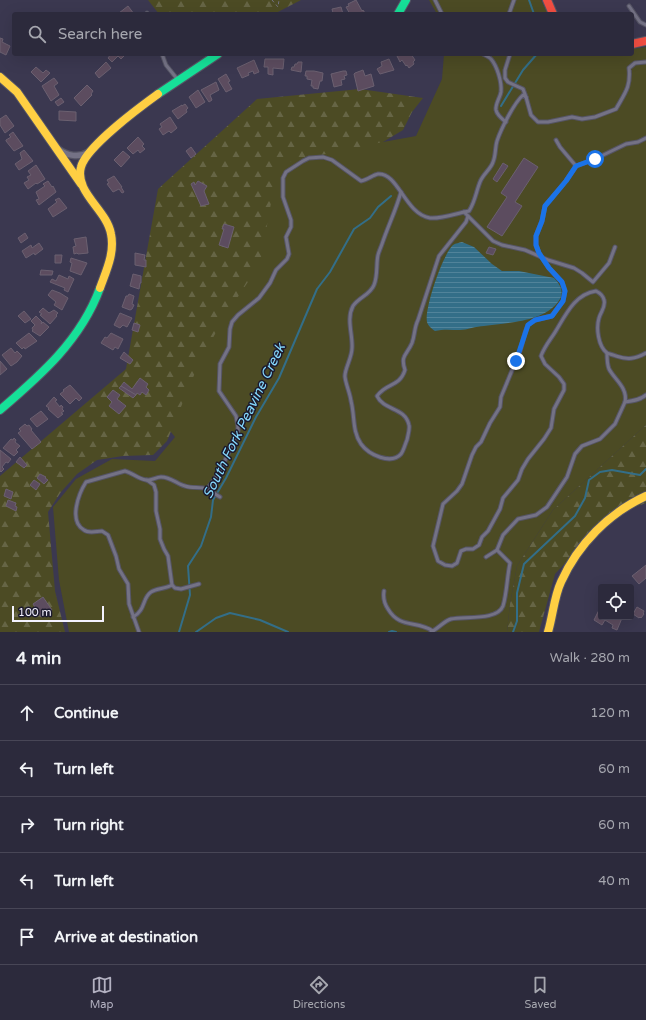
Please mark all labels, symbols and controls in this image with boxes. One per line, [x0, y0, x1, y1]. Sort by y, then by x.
search box [12, 12, 634, 56]
icon: search [26, 23, 48, 45]
text: Search here [58, 25, 142, 43]
route start [586, 150, 604, 168]
water label: South Fork Peavine Creek [199, 339, 290, 501]
route end [507, 352, 525, 370]
map controls [598, 584, 634, 620]
button: locate [598, 584, 634, 620]
scale bar [12, 604, 104, 623]
text: 100 m [18, 606, 52, 619]
text: 4 min [16, 648, 61, 669]
text: Walk · 280 m [550, 650, 630, 666]
icon: ahead [16, 702, 38, 724]
text: Continue [54, 704, 118, 722]
text: 120 m [590, 705, 630, 721]
icon: left [16, 758, 38, 780]
text: Turn left [54, 760, 114, 778]
text: 60 m [598, 761, 630, 777]
icon: right [16, 814, 38, 836]
text: Turn right [54, 816, 124, 834]
text: 60 m [598, 817, 630, 833]
icon: left [16, 870, 38, 892]
text: Turn left [54, 872, 114, 890]
text: 40 m [598, 873, 630, 889]
icon: arrive [16, 926, 38, 948]
text: Arrive at destination [54, 928, 198, 946]
tab: Map [90, 974, 113, 1011]
tab: Directions [293, 974, 345, 1011]
tab: Saved [525, 974, 556, 1011]

